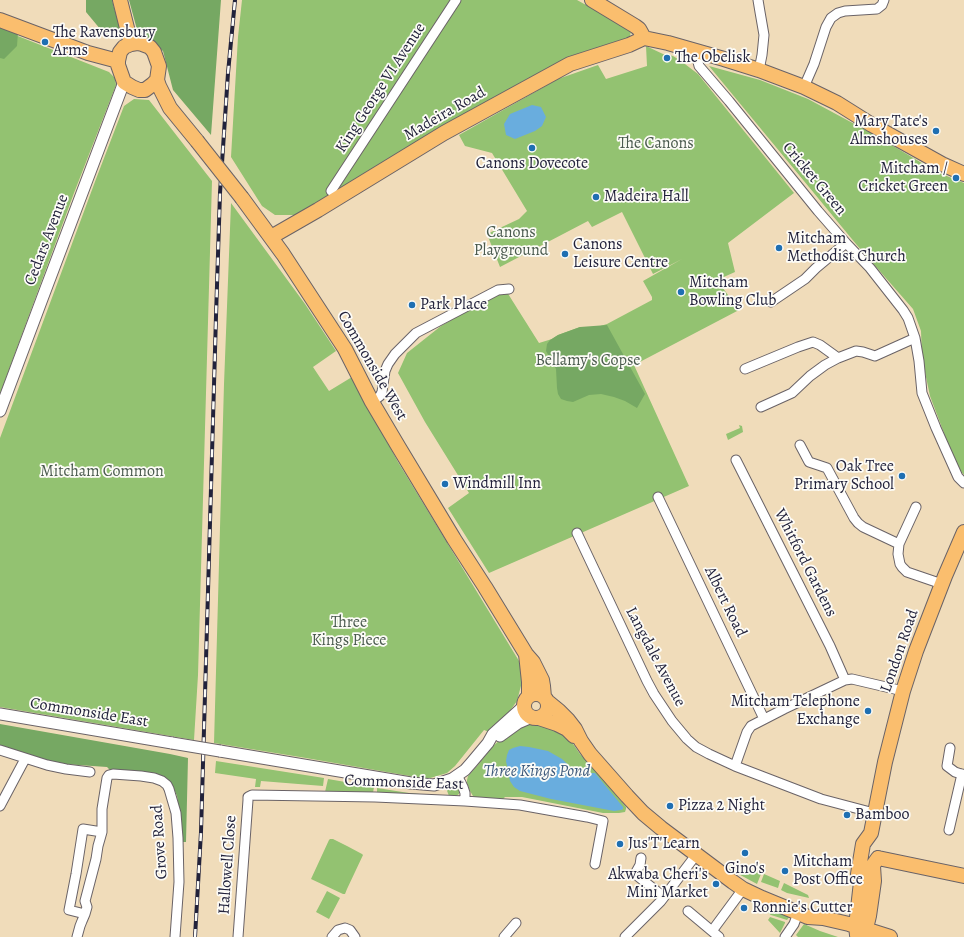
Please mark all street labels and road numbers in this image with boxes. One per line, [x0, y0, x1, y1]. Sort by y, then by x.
street label: King George VI Avenue [332, 20, 430, 156]
street label: Madeira Road [401, 83, 489, 145]
street label: Cricket Green [778, 138, 850, 220]
street label: Cedars Avenue [21, 192, 73, 288]
street label: Commonside West [333, 308, 411, 424]
street label: Whitford Gardens [770, 506, 840, 620]
street label: Albert Road [700, 564, 750, 640]
street label: Langdale Avenue [621, 604, 689, 710]
street label: London Road [877, 607, 923, 695]
street label: Commonside East [29, 694, 149, 732]
street label: Commonside East [344, 771, 464, 795]
street label: Grove Road [148, 804, 172, 880]
street label: Hallowell Close [215, 815, 241, 915]

